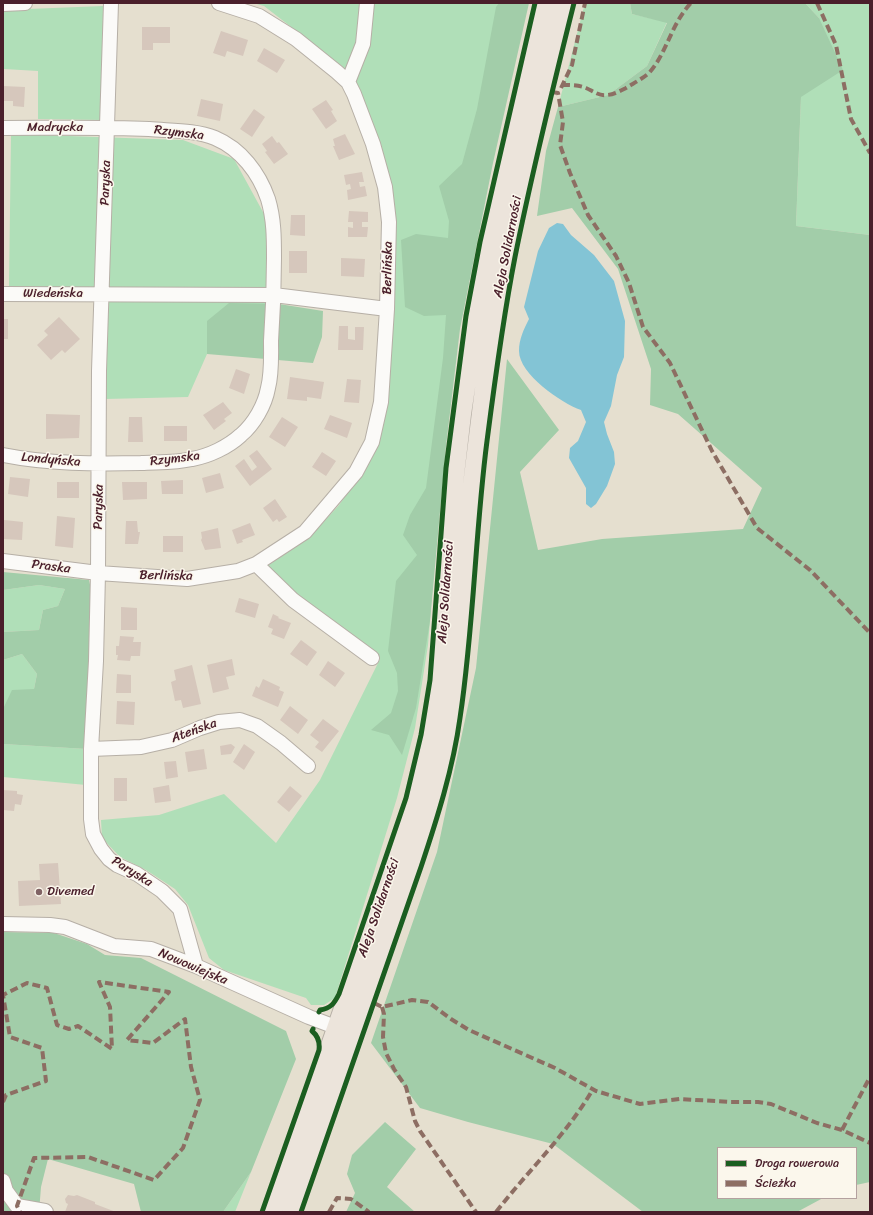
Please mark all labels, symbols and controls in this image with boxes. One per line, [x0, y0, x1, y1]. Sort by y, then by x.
street label: Madrycka [27, 120, 83, 136]
street label: Rzymska [153, 122, 205, 144]
street label: Paryska [97, 160, 115, 206]
street label: Aleja Solidarności [490, 195, 526, 299]
street label: Berlińska [380, 241, 396, 295]
street label: Wiedeńska [23, 286, 83, 302]
street label: Rzymska [149, 448, 201, 470]
street label: Londyńska [21, 450, 81, 470]
street label: Paryska [91, 484, 107, 530]
street label: Aleja Solidarności [435, 540, 457, 644]
street label: Praska [31, 557, 71, 577]
street label: Berlińska [139, 568, 193, 584]
street label: Ateńska [169, 716, 219, 746]
street label: Paryska [109, 853, 155, 891]
street label: Aleja Solidarności [355, 857, 403, 959]
place label: Divemed [47, 884, 94, 900]
marker: Divemed [34, 887, 44, 897]
street label: Nowowiejska [156, 945, 230, 989]
legend [717, 1147, 857, 1199]
text: Droga rowerowa [755, 1152, 839, 1174]
text: Ścieżka [755, 1172, 796, 1194]

